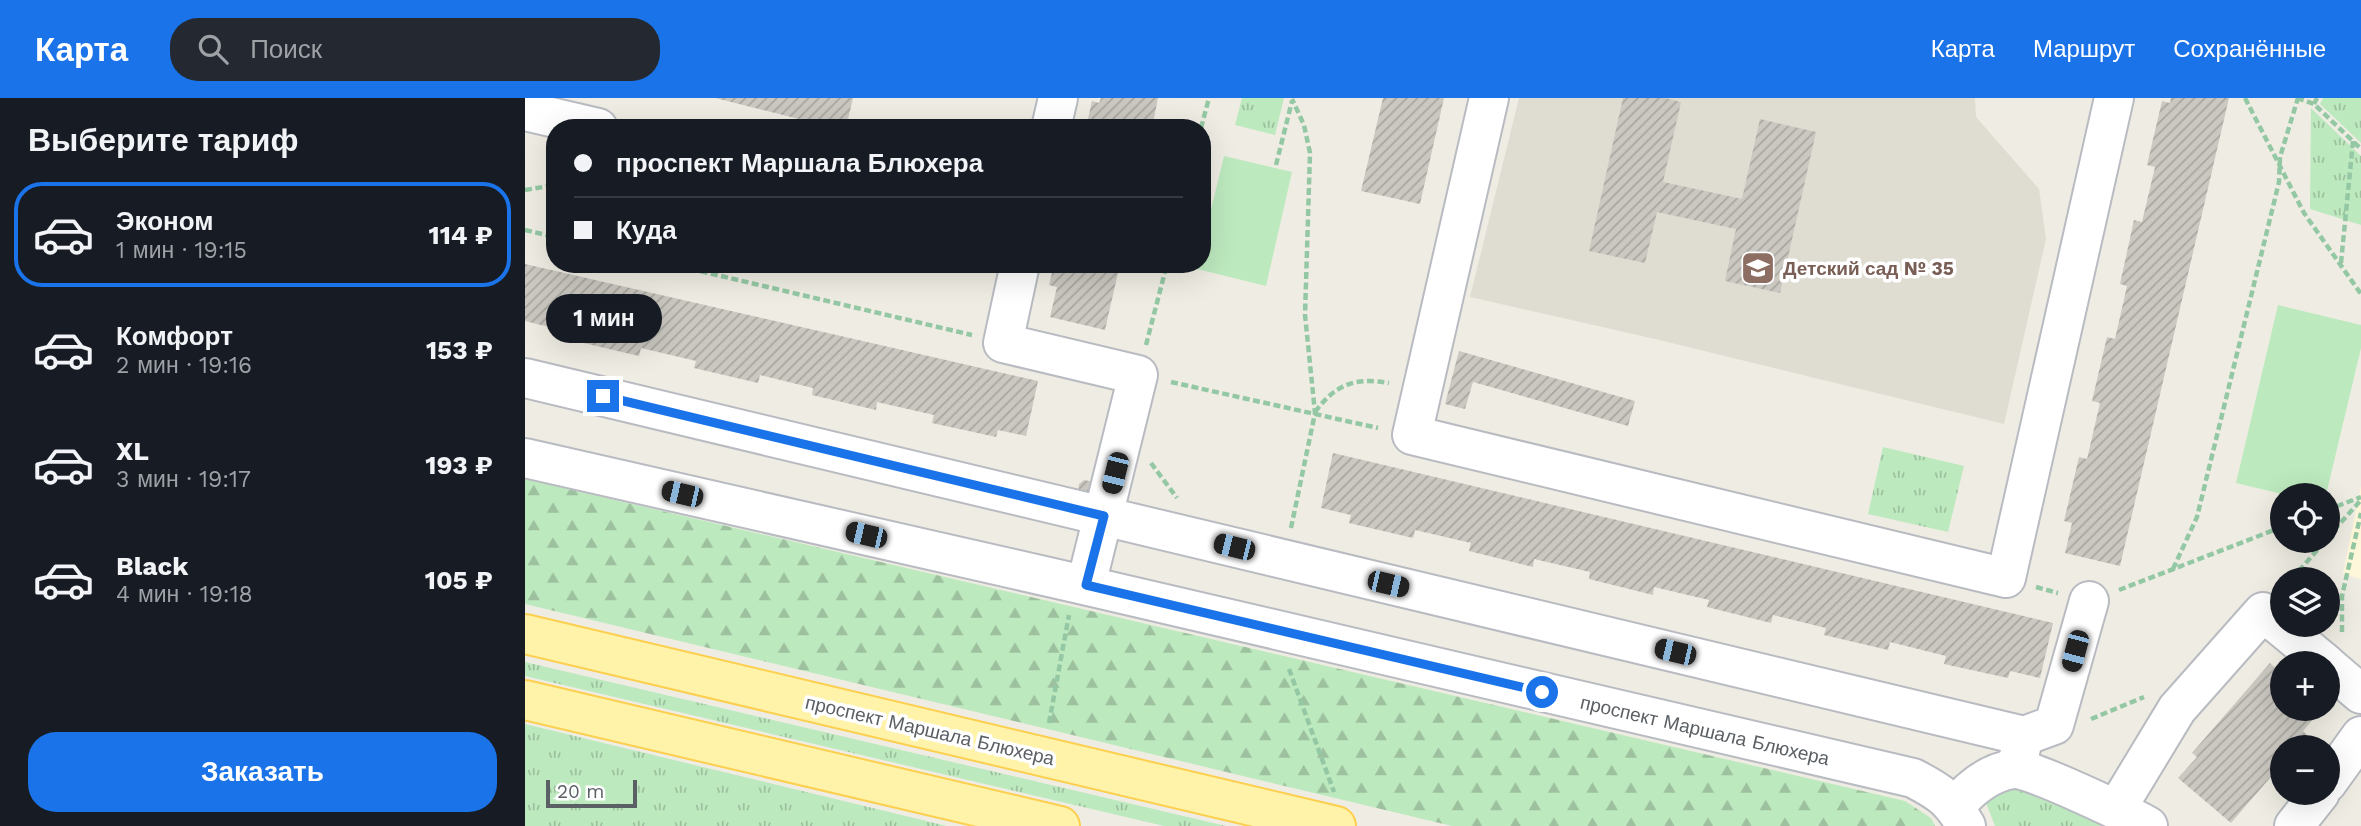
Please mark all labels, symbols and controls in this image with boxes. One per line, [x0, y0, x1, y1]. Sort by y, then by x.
search box [170, 18, 660, 81]
text: Карта [35, 30, 128, 69]
icon: search [194, 30, 232, 68]
text: Поиск [250, 34, 322, 64]
text: Карта [1931, 35, 1995, 63]
text: Маршрут [2033, 35, 2135, 63]
text: Сохранённые [2173, 35, 2326, 63]
text: Выберите тариф [28, 121, 299, 159]
text: проспект Маршала Блюхера [616, 148, 983, 178]
icon: car [32, 203, 95, 266]
text: Эконом [116, 206, 214, 236]
text: Куда [616, 215, 677, 245]
text: 114 ₽ [428, 220, 493, 250]
text: 1 мин · 19:15 [116, 237, 247, 264]
school or university icon: Детский сад № 35 [1739, 249, 1777, 287]
place label: Детский сад № 35 [1783, 257, 1954, 280]
callout: 1 мин [545, 294, 661, 344]
text: 1 мин [573, 305, 635, 332]
icon: car [32, 318, 95, 381]
text: Комфорт [116, 321, 233, 351]
text: 153 ₽ [426, 335, 493, 365]
text: 2 мин · 19:16 [116, 352, 252, 379]
route end [587, 380, 619, 412]
icon: car [32, 433, 95, 496]
text: XL [116, 436, 149, 466]
text: 193 ₽ [425, 450, 493, 480]
car [1100, 450, 1131, 496]
text: 3 мин · 19:17 [116, 466, 251, 493]
car [660, 479, 705, 509]
map controls [2270, 483, 2340, 805]
button: locate [2270, 483, 2340, 553]
car [844, 520, 889, 550]
car [1212, 532, 1257, 562]
icon: car [32, 548, 95, 611]
text: Black [116, 551, 188, 581]
text: 105 ₽ [425, 565, 493, 595]
button: layers [2270, 567, 2340, 637]
car [1366, 569, 1411, 599]
text: 4 мин · 19:18 [116, 581, 253, 608]
car [2060, 628, 2091, 674]
car [1653, 637, 1698, 667]
button: + [2270, 651, 2340, 721]
route start [1526, 676, 1558, 708]
street label: проспект Маршала Блюхера [803, 691, 1057, 770]
street label: проспект Маршала Блюхера [1578, 691, 1832, 770]
button: Заказать [28, 732, 497, 812]
button: − [2270, 735, 2340, 805]
scale bar [546, 777, 637, 809]
text: 20 m [557, 780, 604, 803]

